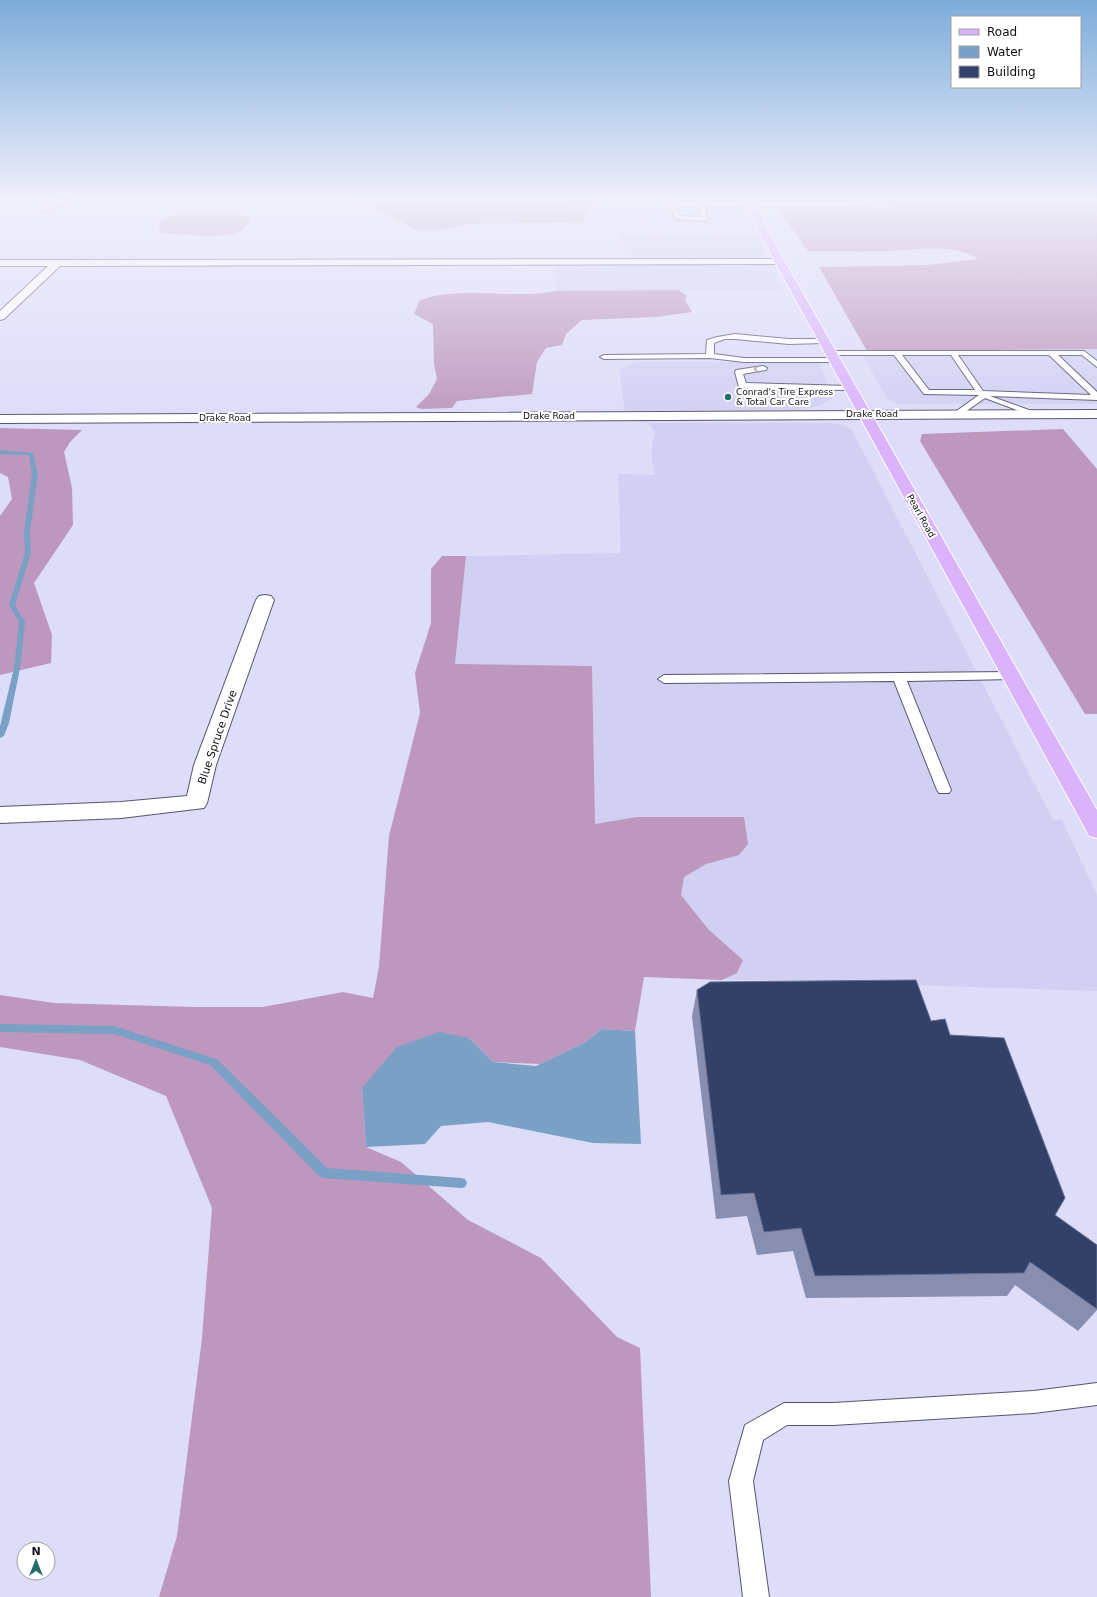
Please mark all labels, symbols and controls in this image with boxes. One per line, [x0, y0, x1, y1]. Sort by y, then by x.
legend [951, 16, 1081, 88]
text: Road [987, 25, 1017, 39]
text: Water [987, 45, 1023, 59]
text: Building [987, 65, 1036, 79]
one-way arrow [754, 364, 760, 373]
place label: Conrad's Tire Express & Total Car Care [736, 387, 834, 407]
marker: Conrad's Tire Express & Total Car Care [723, 392, 733, 402]
street label: Drake Road [846, 409, 898, 419]
street label: Drake Road [523, 411, 575, 421]
street label: Drake Road [199, 413, 251, 423]
street label: Pearl Road [905, 493, 937, 539]
street label: Blue Spruce Drive [195, 688, 240, 786]
north arrow [16, 1541, 56, 1581]
text: N [31, 1545, 41, 1558]

